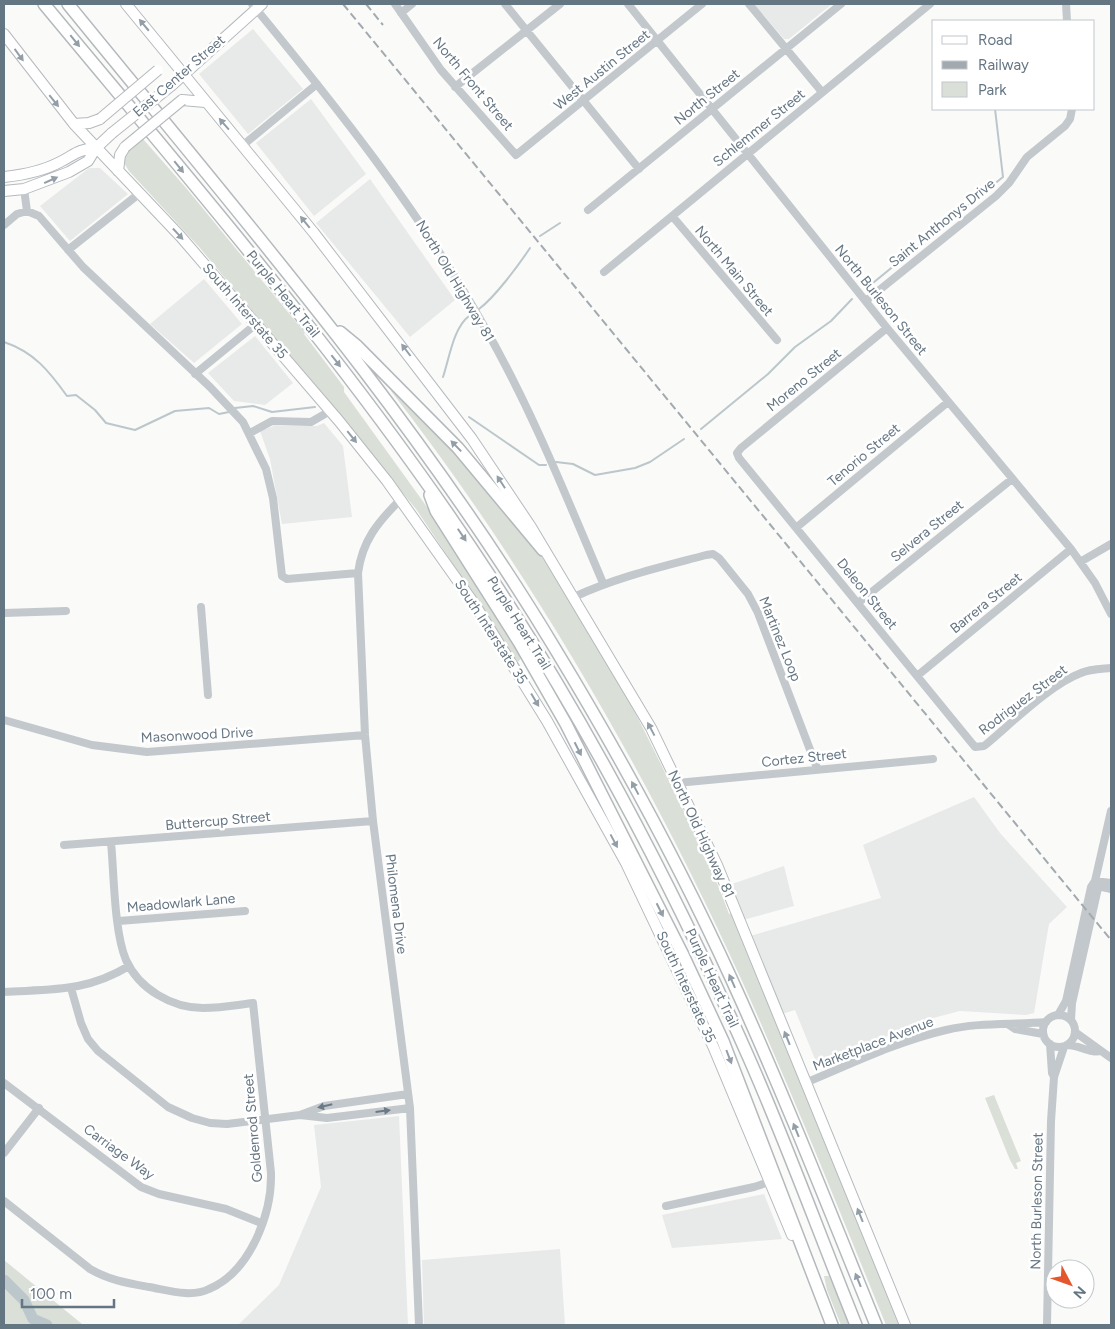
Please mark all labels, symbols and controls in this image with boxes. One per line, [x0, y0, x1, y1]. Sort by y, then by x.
one-way arrow [139, 19, 150, 32]
legend [932, 20, 1095, 110]
street label: West Austin Street [551, 26, 653, 114]
street label: East Center Street [129, 31, 229, 121]
text: Road [978, 31, 1013, 49]
street label: North Front Street [429, 34, 517, 134]
one-way arrow [70, 35, 81, 48]
one-way arrow [14, 48, 25, 61]
text: Railway [978, 56, 1029, 74]
street label: North Street [671, 65, 743, 129]
text: Park [978, 81, 1007, 99]
street label: Schlemmer Street [710, 86, 808, 170]
one-way arrow [49, 94, 59, 107]
one-way arrow [218, 118, 229, 131]
one-way arrow [173, 160, 184, 173]
street label: Saint Anthonys Drive [886, 175, 999, 271]
one-way arrow [44, 176, 58, 184]
one-way arrow [300, 216, 311, 229]
street label: North Old Highway 81 [412, 217, 498, 345]
street label: North Main Street [691, 222, 777, 320]
one-way arrow [172, 227, 184, 239]
street label: North Burleson Street [831, 241, 931, 359]
street label: Purple Heart Trail [243, 247, 323, 341]
street label: South Interstate 35 [199, 260, 291, 362]
one-way arrow [400, 344, 411, 357]
street label: Moreno Street [763, 345, 845, 415]
one-way arrow [331, 354, 342, 367]
street label: Tenorio Street [824, 420, 904, 490]
one-way arrow [346, 430, 357, 443]
one-way arrow [450, 440, 462, 452]
one-way arrow [497, 475, 506, 488]
street label: Selvera Street [887, 497, 967, 565]
one-way arrow [458, 528, 467, 541]
street label: Deleon Street [833, 555, 901, 633]
street label: Barrera Street [947, 569, 1025, 637]
street label: Purple Heart Trail [483, 573, 555, 673]
street label: South Interstate 35 [451, 577, 531, 687]
street label: Martinez Loop [755, 594, 805, 684]
street label: Rodriguez Street [975, 661, 1071, 739]
one-way arrow [530, 693, 539, 706]
one-way arrow [647, 722, 655, 736]
street label: Masonwood Drive [140, 724, 254, 746]
one-way arrow [574, 742, 582, 756]
street label: Cortez Street [761, 745, 847, 771]
street label: North Old Highway 81 [664, 768, 738, 900]
one-way arrow [631, 782, 640, 795]
street label: Buttercup Street [165, 808, 271, 834]
one-way arrow [610, 834, 618, 849]
street label: Philomena Drive [381, 853, 411, 955]
street label: Meadowlark Lane [126, 890, 236, 916]
one-way arrow [656, 903, 664, 917]
street label: Purple Heart Trail [682, 926, 742, 1030]
street label: South Interstate 35 [653, 928, 719, 1046]
one-way arrow [727, 974, 735, 988]
street label: Marketplace Avenue [810, 1013, 936, 1075]
one-way arrow [783, 1031, 791, 1045]
one-way arrow [725, 1050, 733, 1065]
street label: Goldenrod Street [240, 1073, 266, 1183]
one-way arrow [317, 1102, 332, 1110]
one-way arrow [375, 1107, 391, 1115]
street label: Carriage Way [80, 1121, 158, 1184]
one-way arrow [792, 1122, 800, 1137]
street label: North Burleson Street [1027, 1132, 1047, 1270]
one-way arrow [855, 1208, 863, 1222]
north arrow [1045, 1259, 1095, 1309]
one-way arrow [853, 1273, 861, 1287]
scale bar [22, 1276, 115, 1308]
text: N [1069, 1283, 1089, 1302]
text: 100 m [30, 1285, 72, 1303]

